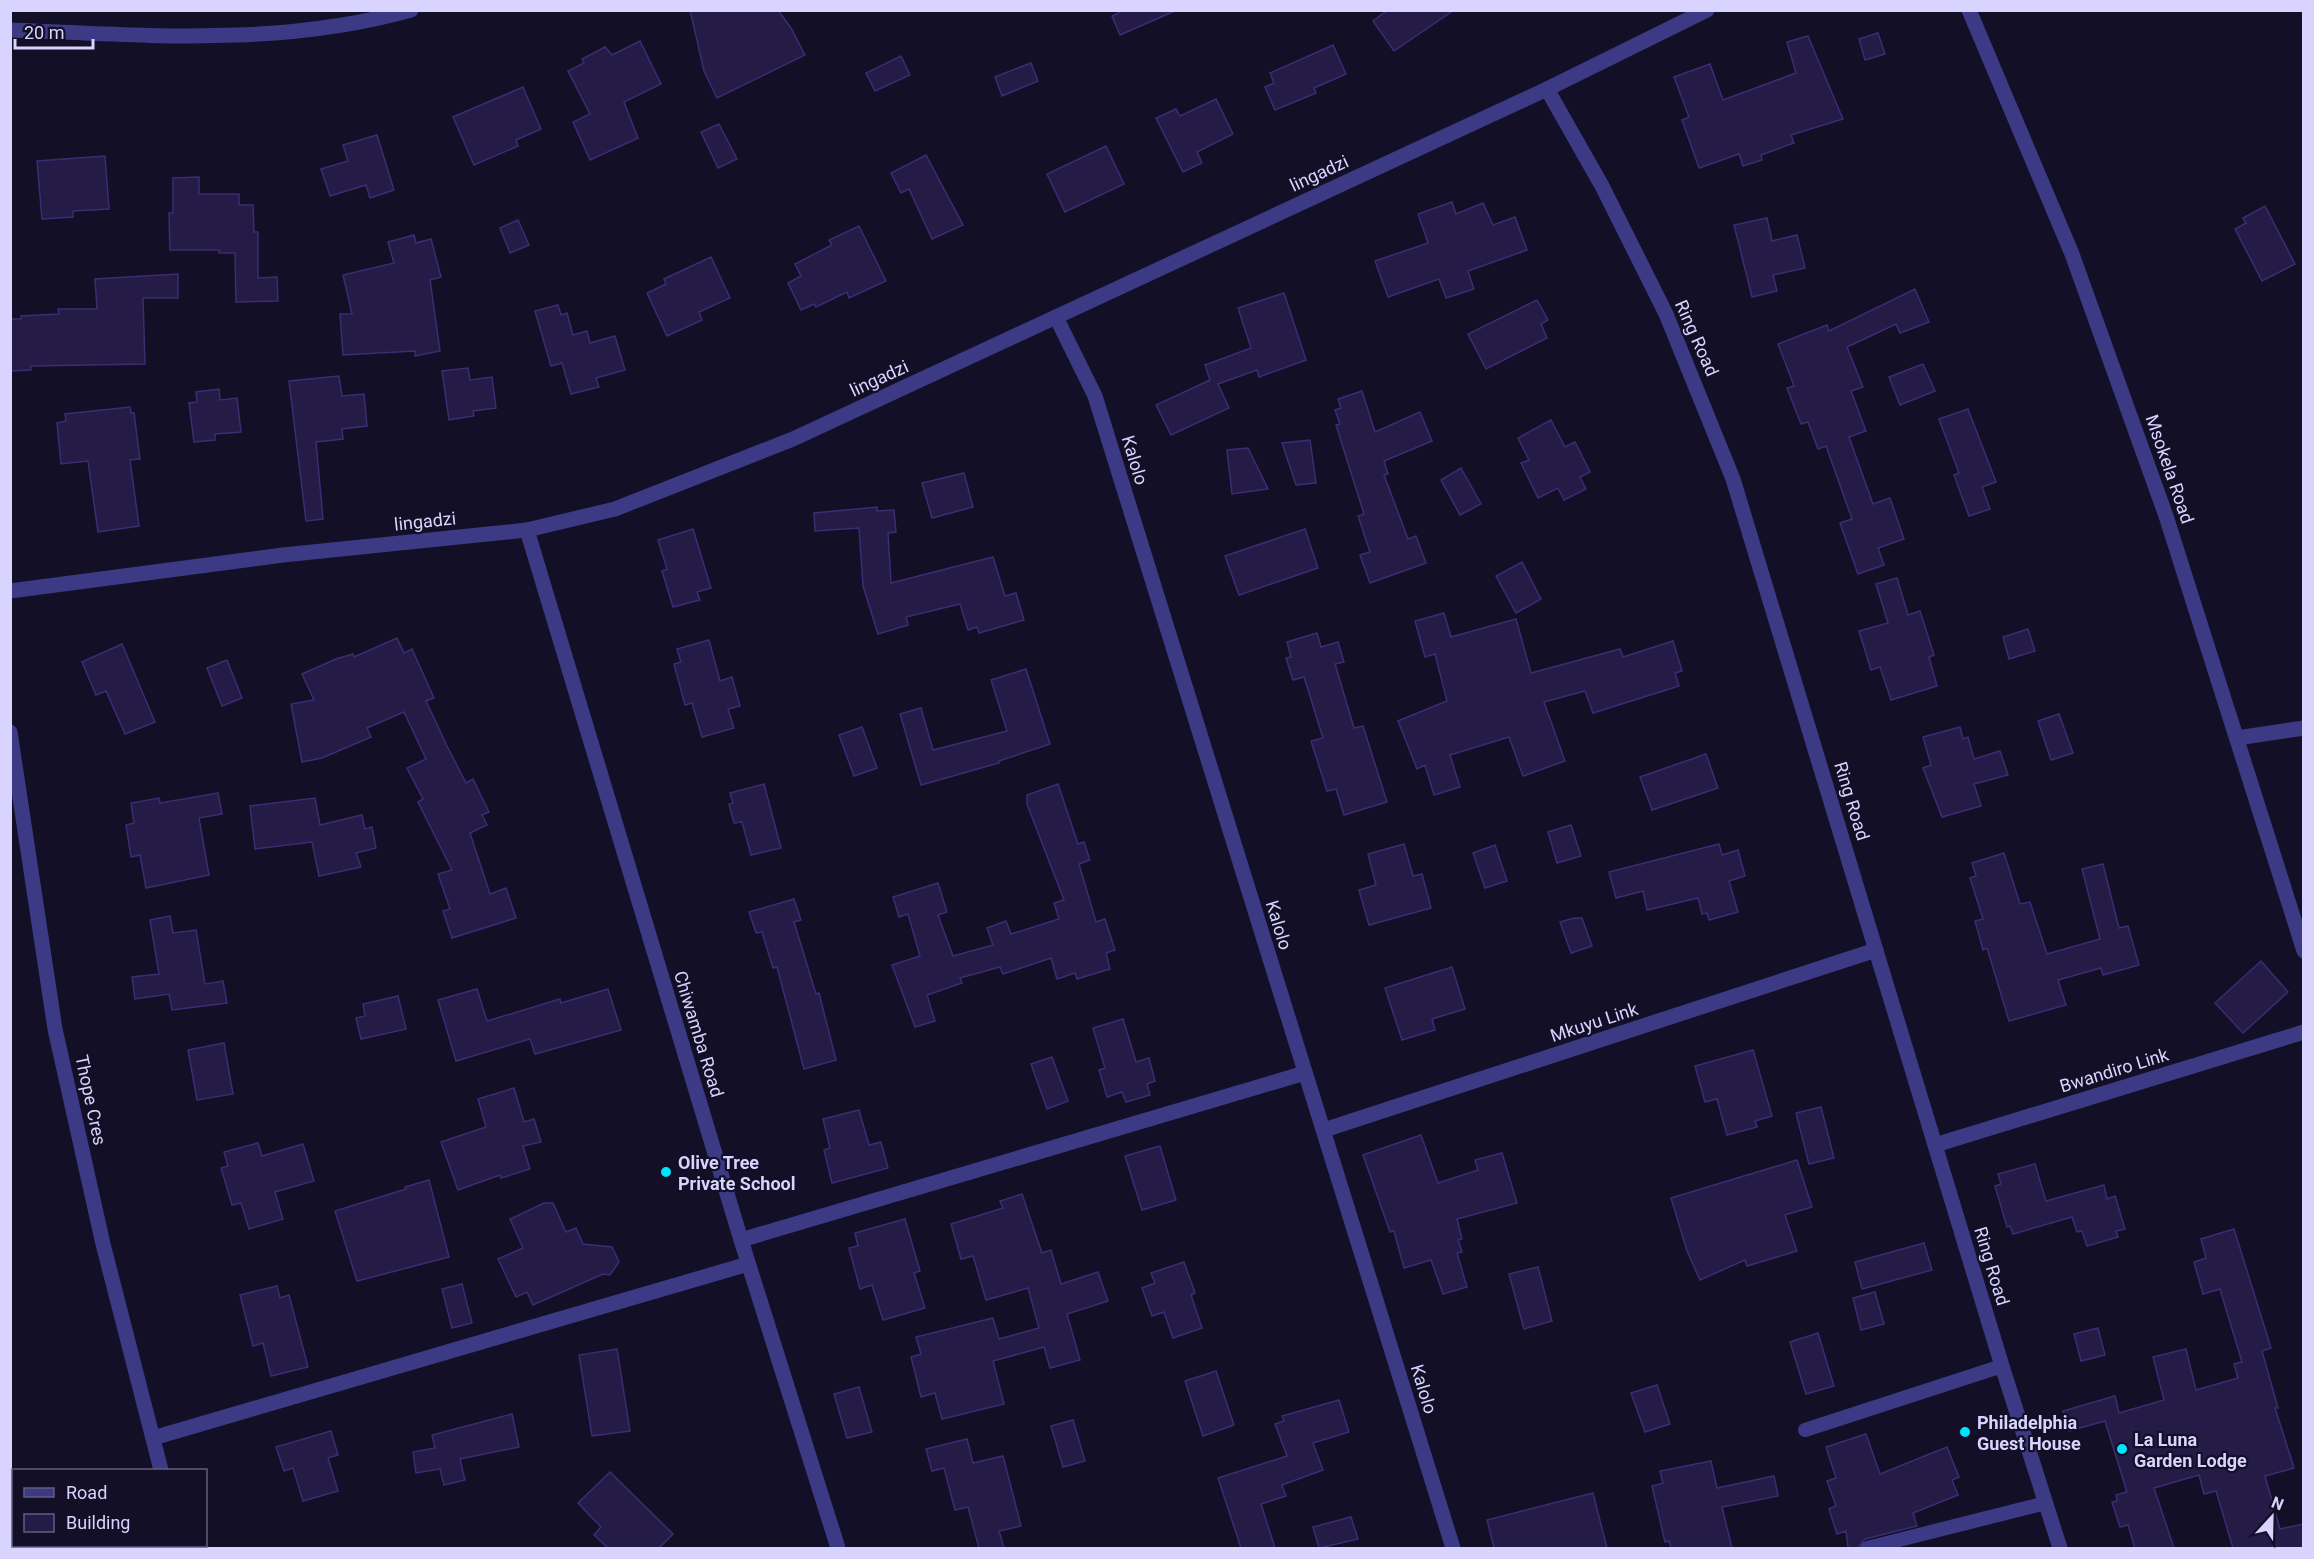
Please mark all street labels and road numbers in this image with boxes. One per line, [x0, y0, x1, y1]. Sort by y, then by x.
street label: lingadzi [1286, 150, 1352, 196]
street label: Ring Road [1671, 297, 1723, 379]
street label: lingadzi [846, 355, 912, 401]
street label: Msokela Road [2142, 412, 2198, 526]
street label: Kalolo [1118, 433, 1152, 487]
street label: lingadzi [393, 507, 457, 535]
street label: Ring Road [1830, 759, 1874, 843]
street label: Kalolo [1262, 898, 1296, 952]
street label: Chiwamba Road [670, 968, 728, 1100]
street label: Mkuyu Link [1548, 998, 1641, 1046]
street label: Bwandiro Link [2057, 1043, 2172, 1097]
street label: Thope Cres [71, 1053, 111, 1147]
street label: Ring Road [1970, 1224, 2014, 1308]
street label: Kalolo [1407, 1362, 1441, 1416]

